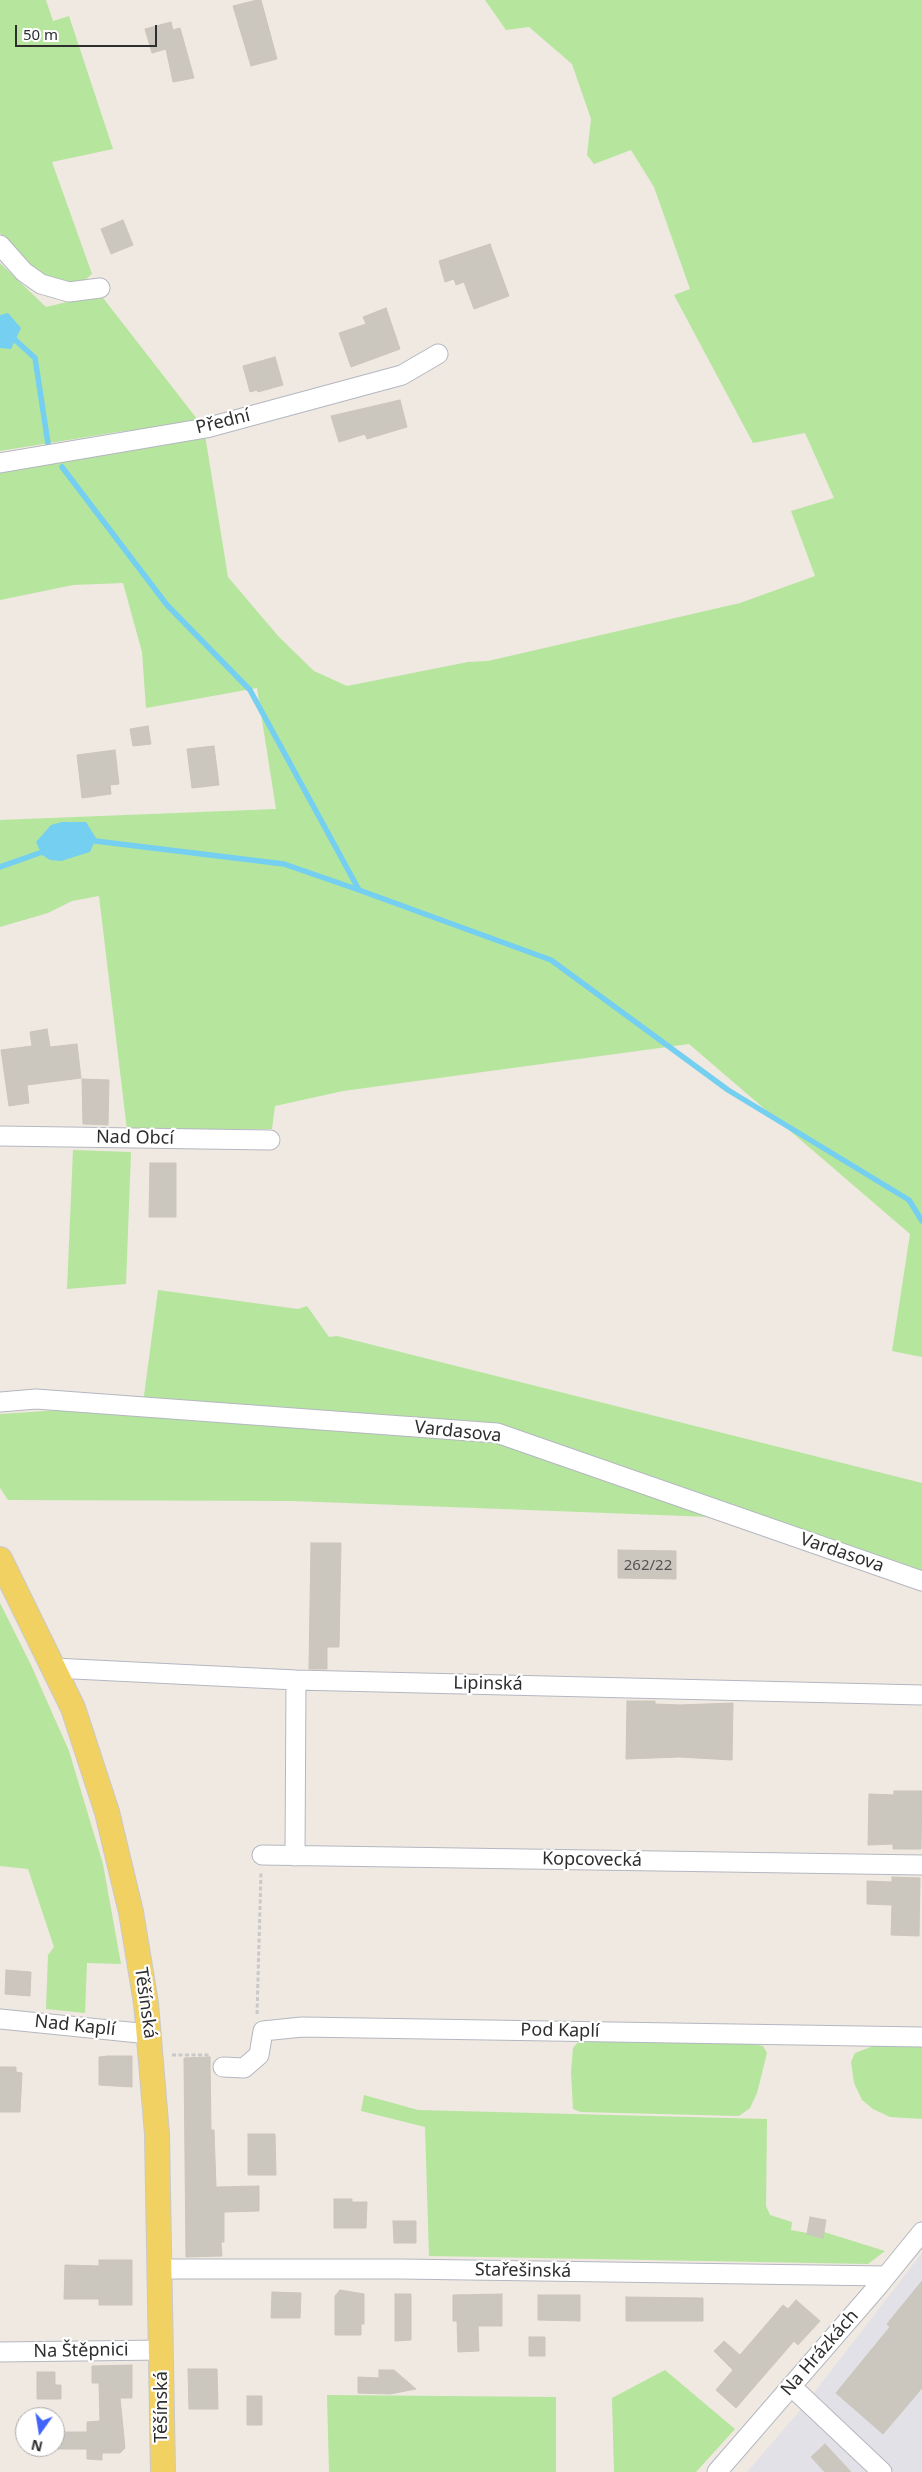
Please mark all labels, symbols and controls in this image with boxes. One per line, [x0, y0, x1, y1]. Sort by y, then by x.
scale bar [18, 15, 160, 47]
text: 50 m [23, 24, 58, 44]
street label: Přední [194, 405, 252, 439]
street label: Nad Obcí [96, 1127, 174, 1149]
street label: Vardasova [414, 1417, 502, 1447]
street label: Vardasova [797, 1529, 887, 1577]
house number: 262/22 [624, 1557, 672, 1575]
street label: Lipinská [453, 1673, 523, 1695]
street label: Kopcovecká [542, 1848, 642, 1872]
street label: Těšínská [129, 1966, 161, 2040]
street label: Nad Kaplí [34, 2011, 116, 2041]
street label: Pod Kaplí [520, 2020, 600, 2042]
street label: Stařešinská [475, 2259, 571, 2283]
street label: Na Hrázkách [777, 2306, 863, 2400]
street label: Na Štěpnici [33, 2339, 129, 2363]
street label: Těšínská [151, 2371, 173, 2443]
north arrow [15, 2407, 65, 2457]
text: N [29, 2436, 44, 2457]

